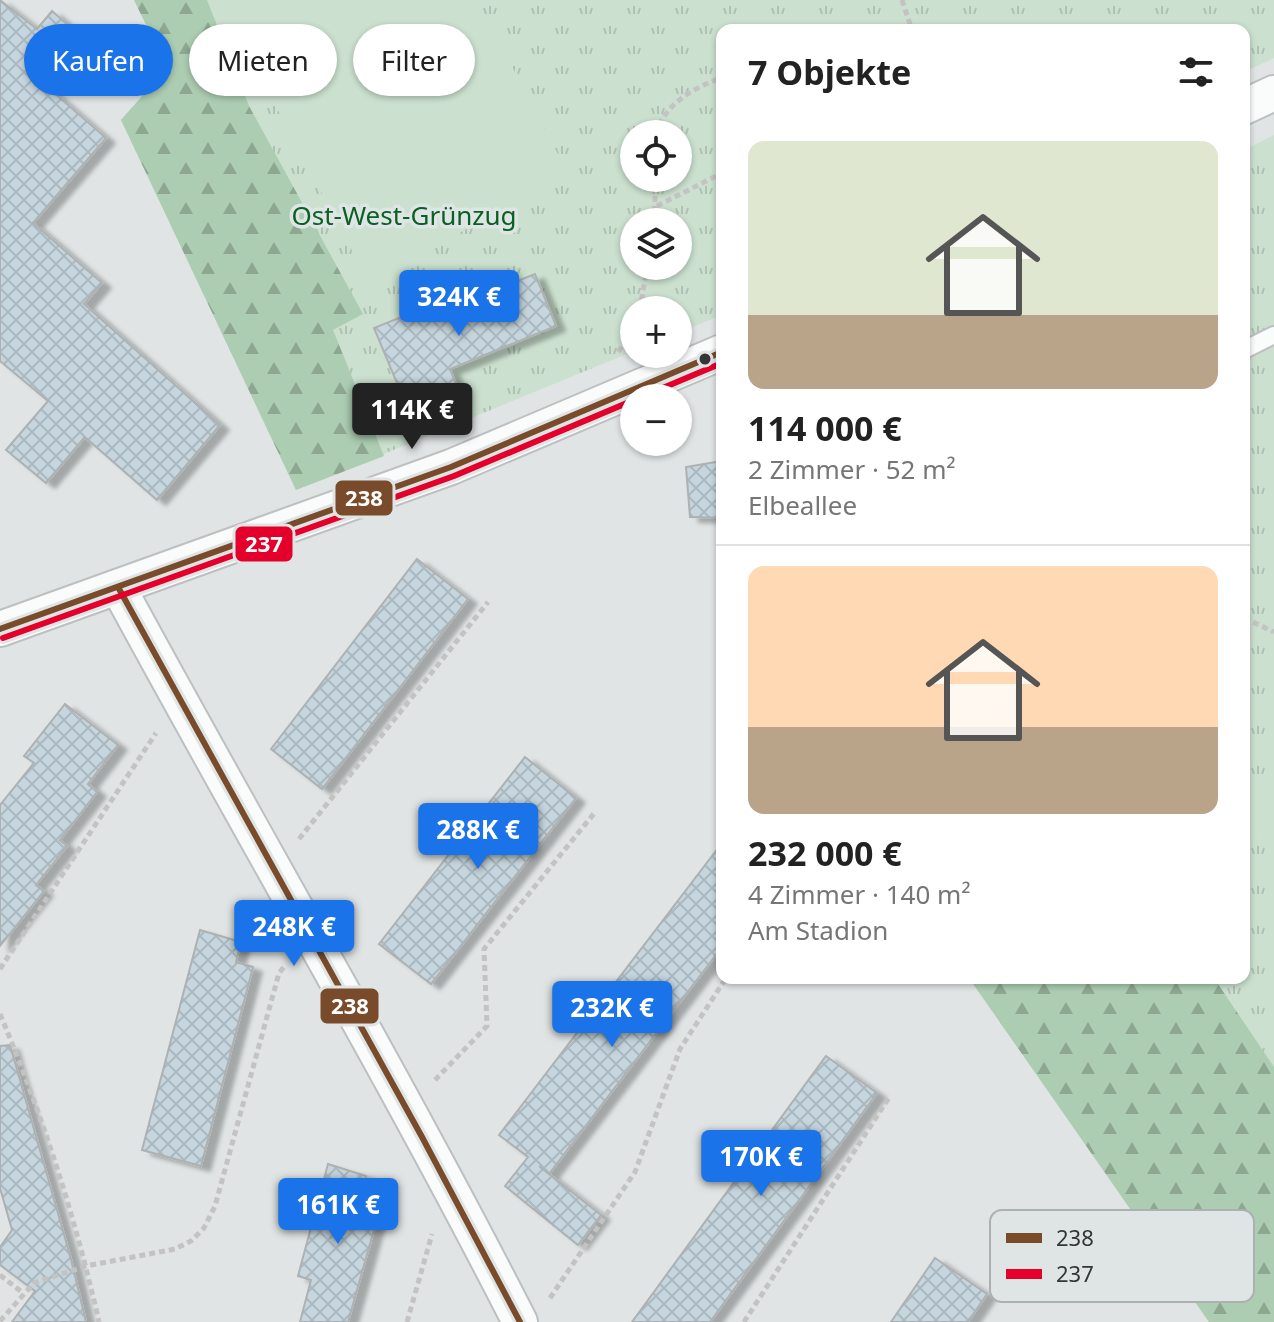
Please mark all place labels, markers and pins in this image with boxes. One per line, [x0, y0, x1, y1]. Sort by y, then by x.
pin: 324K € [394, 270, 524, 338]
unlabelled marker [697, 351, 713, 367]
pin: 114K € [347, 383, 477, 451]
pin: 288K € [413, 803, 543, 871]
pin: 248K € [229, 900, 359, 968]
pin: 232K € [547, 981, 677, 1049]
pin: 170K € [696, 1130, 826, 1198]
pin: 161K € [273, 1178, 403, 1246]

